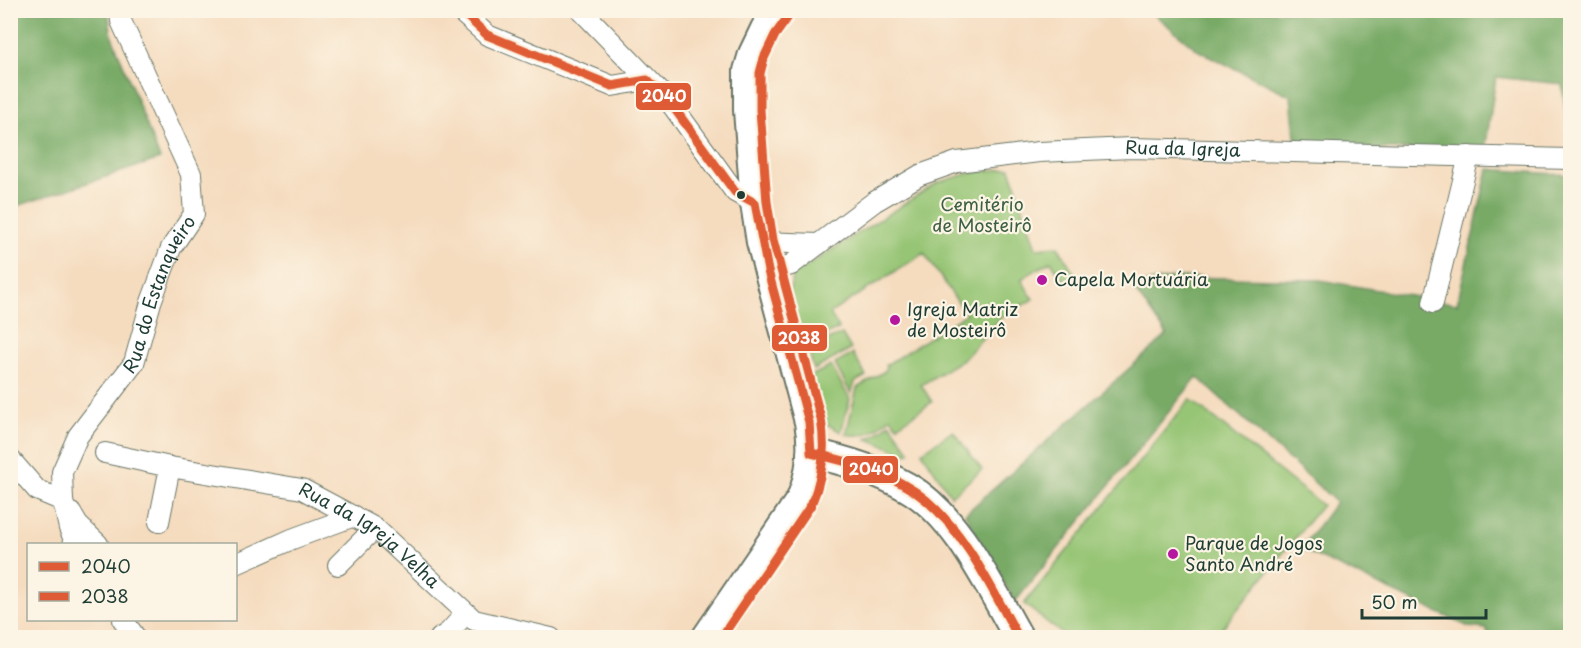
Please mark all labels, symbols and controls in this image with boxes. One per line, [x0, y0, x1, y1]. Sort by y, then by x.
line badge: 2040 [635, 82, 692, 111]
text: 2040 [642, 83, 687, 107]
street label: Rua da Igreja [1125, 133, 1241, 163]
unlabelled marker [735, 189, 747, 201]
park label: Cemitério de Mosteirô [932, 190, 1032, 238]
street label: Rua do Estanqueiro [116, 209, 201, 379]
place label: Capela Mortuária [1054, 265, 1209, 292]
marker: Capela Mortuária [1035, 273, 1049, 287]
place label: Igreja Matriz de Mosteirô [907, 295, 1018, 343]
marker: Igreja Matriz de Mosteirô [888, 313, 902, 327]
line badge: 2038 [771, 324, 828, 352]
text: 2038 [778, 325, 820, 349]
line badge: 2040 [842, 455, 899, 484]
text: 2040 [849, 456, 894, 480]
street label: Rua da Igreja Velha [294, 475, 447, 594]
place label: Parque de Jogos Santo André [1185, 529, 1323, 577]
legend [27, 543, 237, 621]
marker: Parque de Jogos Santo André [1166, 547, 1180, 561]
text: 2040 [81, 552, 131, 579]
text: 2038 [81, 582, 129, 609]
scale bar [1362, 582, 1486, 620]
text: 50 m [1371, 588, 1418, 615]

